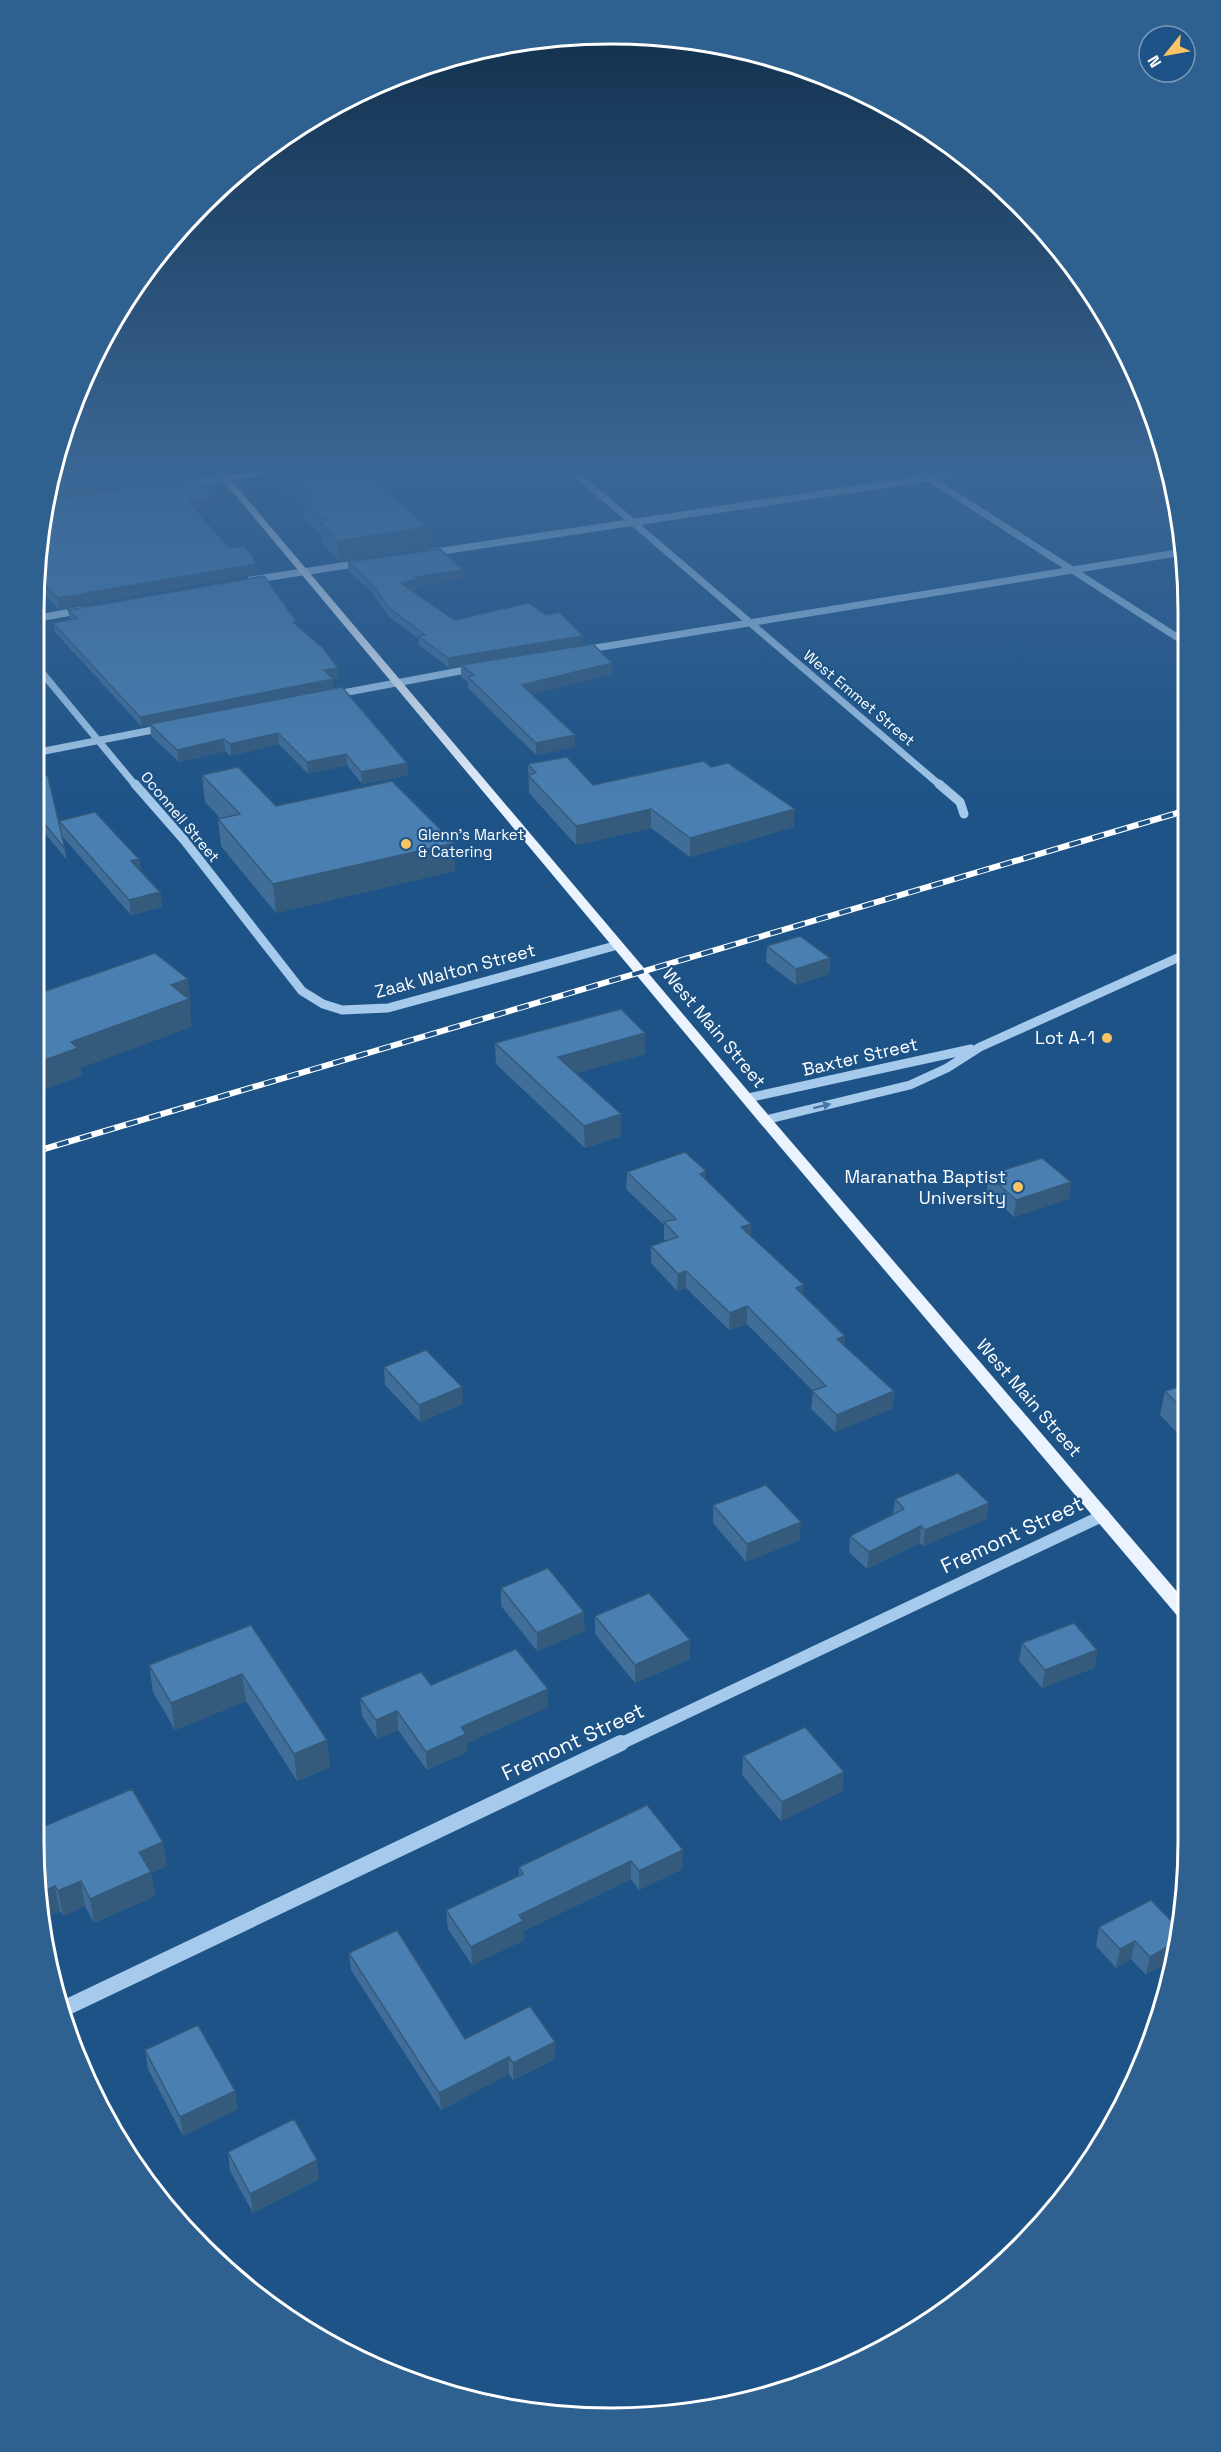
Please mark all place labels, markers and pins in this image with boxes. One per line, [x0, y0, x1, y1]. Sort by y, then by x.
place label: Glenn's Market & Catering [418, 825, 524, 861]
marker: Glenn's Market & Catering [399, 837, 413, 851]
place label: Lot A-1 [1035, 1026, 1095, 1049]
marker: Lot A-1 [1100, 1031, 1114, 1045]
place label: Maranatha Baptist University [844, 1165, 1006, 1209]
marker: Maranatha Baptist University [1011, 1180, 1025, 1194]

